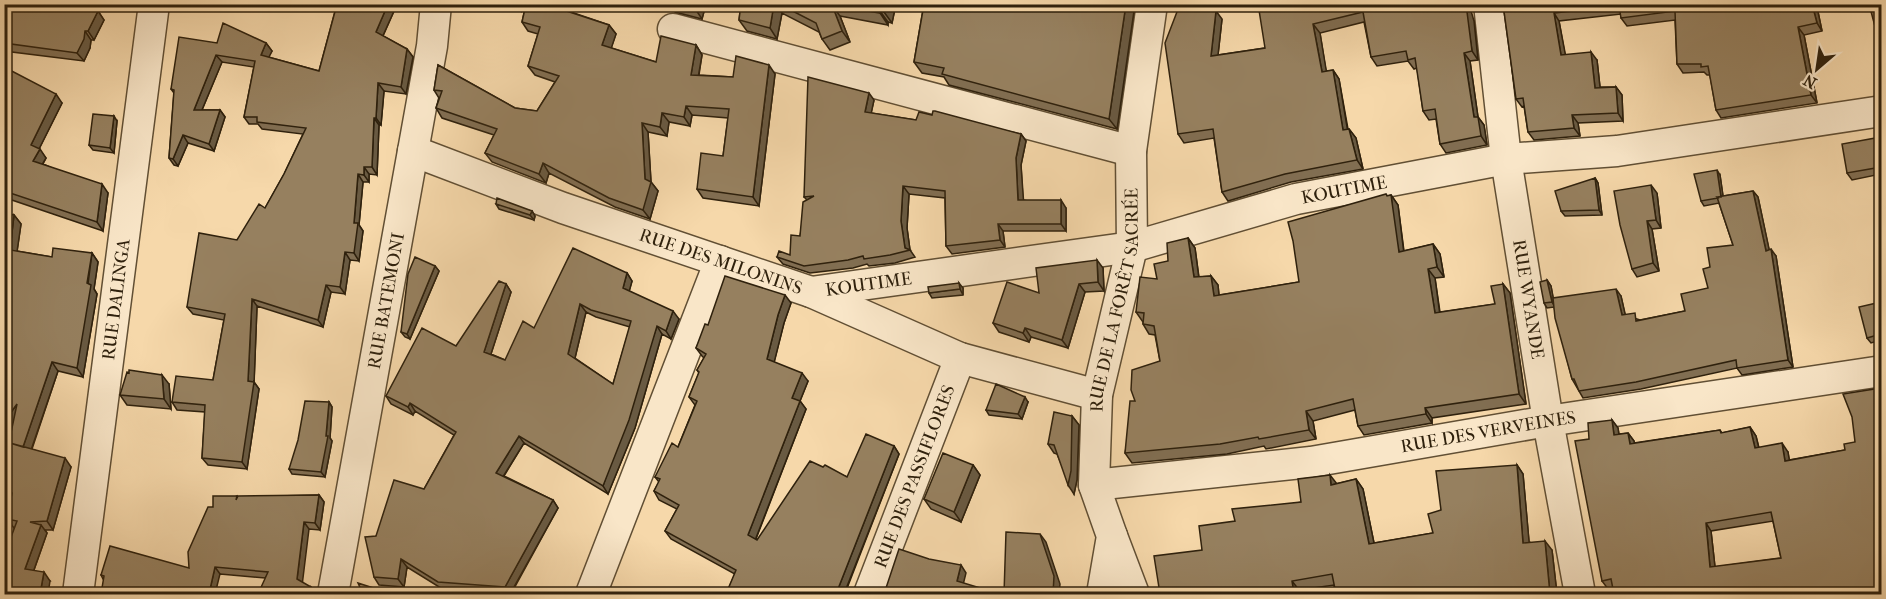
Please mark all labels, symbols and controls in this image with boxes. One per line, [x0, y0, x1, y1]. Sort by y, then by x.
north arrow [1787, 39, 1847, 99]
text: N [1799, 70, 1820, 93]
street label: KOUTIME [1300, 172, 1389, 209]
street label: RUE DE LA FORÊT SACRÉE [1086, 188, 1143, 412]
street label: RUE DES MILONINS [636, 225, 805, 299]
street label: RUE BATEMONI [364, 231, 409, 371]
street label: RUE DALINGA [98, 237, 135, 361]
street label: RUE WYANDE [1508, 238, 1548, 361]
street label: KOUTIME [824, 268, 913, 301]
street label: RUE DES PASSIFLORES [870, 382, 960, 571]
street label: RUE DES VERVEINES [1399, 407, 1577, 457]

